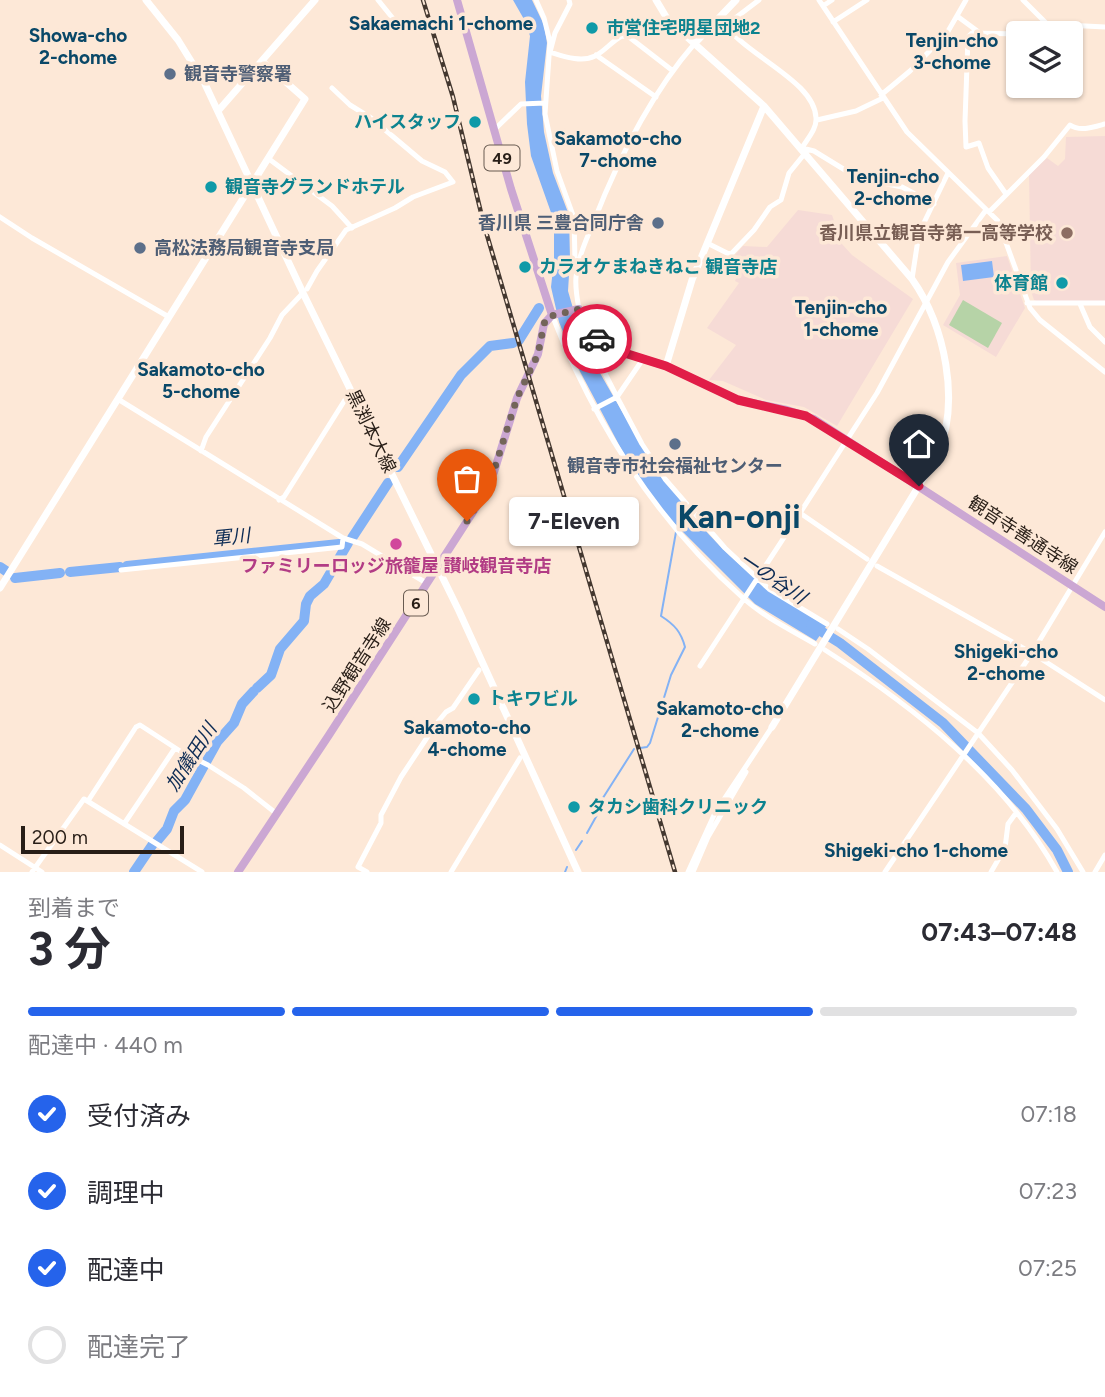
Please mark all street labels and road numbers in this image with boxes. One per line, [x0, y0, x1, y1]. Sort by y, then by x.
road number: 49 [484, 146, 520, 170]
street label: 黒渕本大線 [341, 386, 401, 476]
street label: 観音寺善通寺線 [964, 491, 1082, 579]
road number: 6 [404, 590, 428, 616]
street label: 込野観音寺線 [318, 614, 396, 716]

